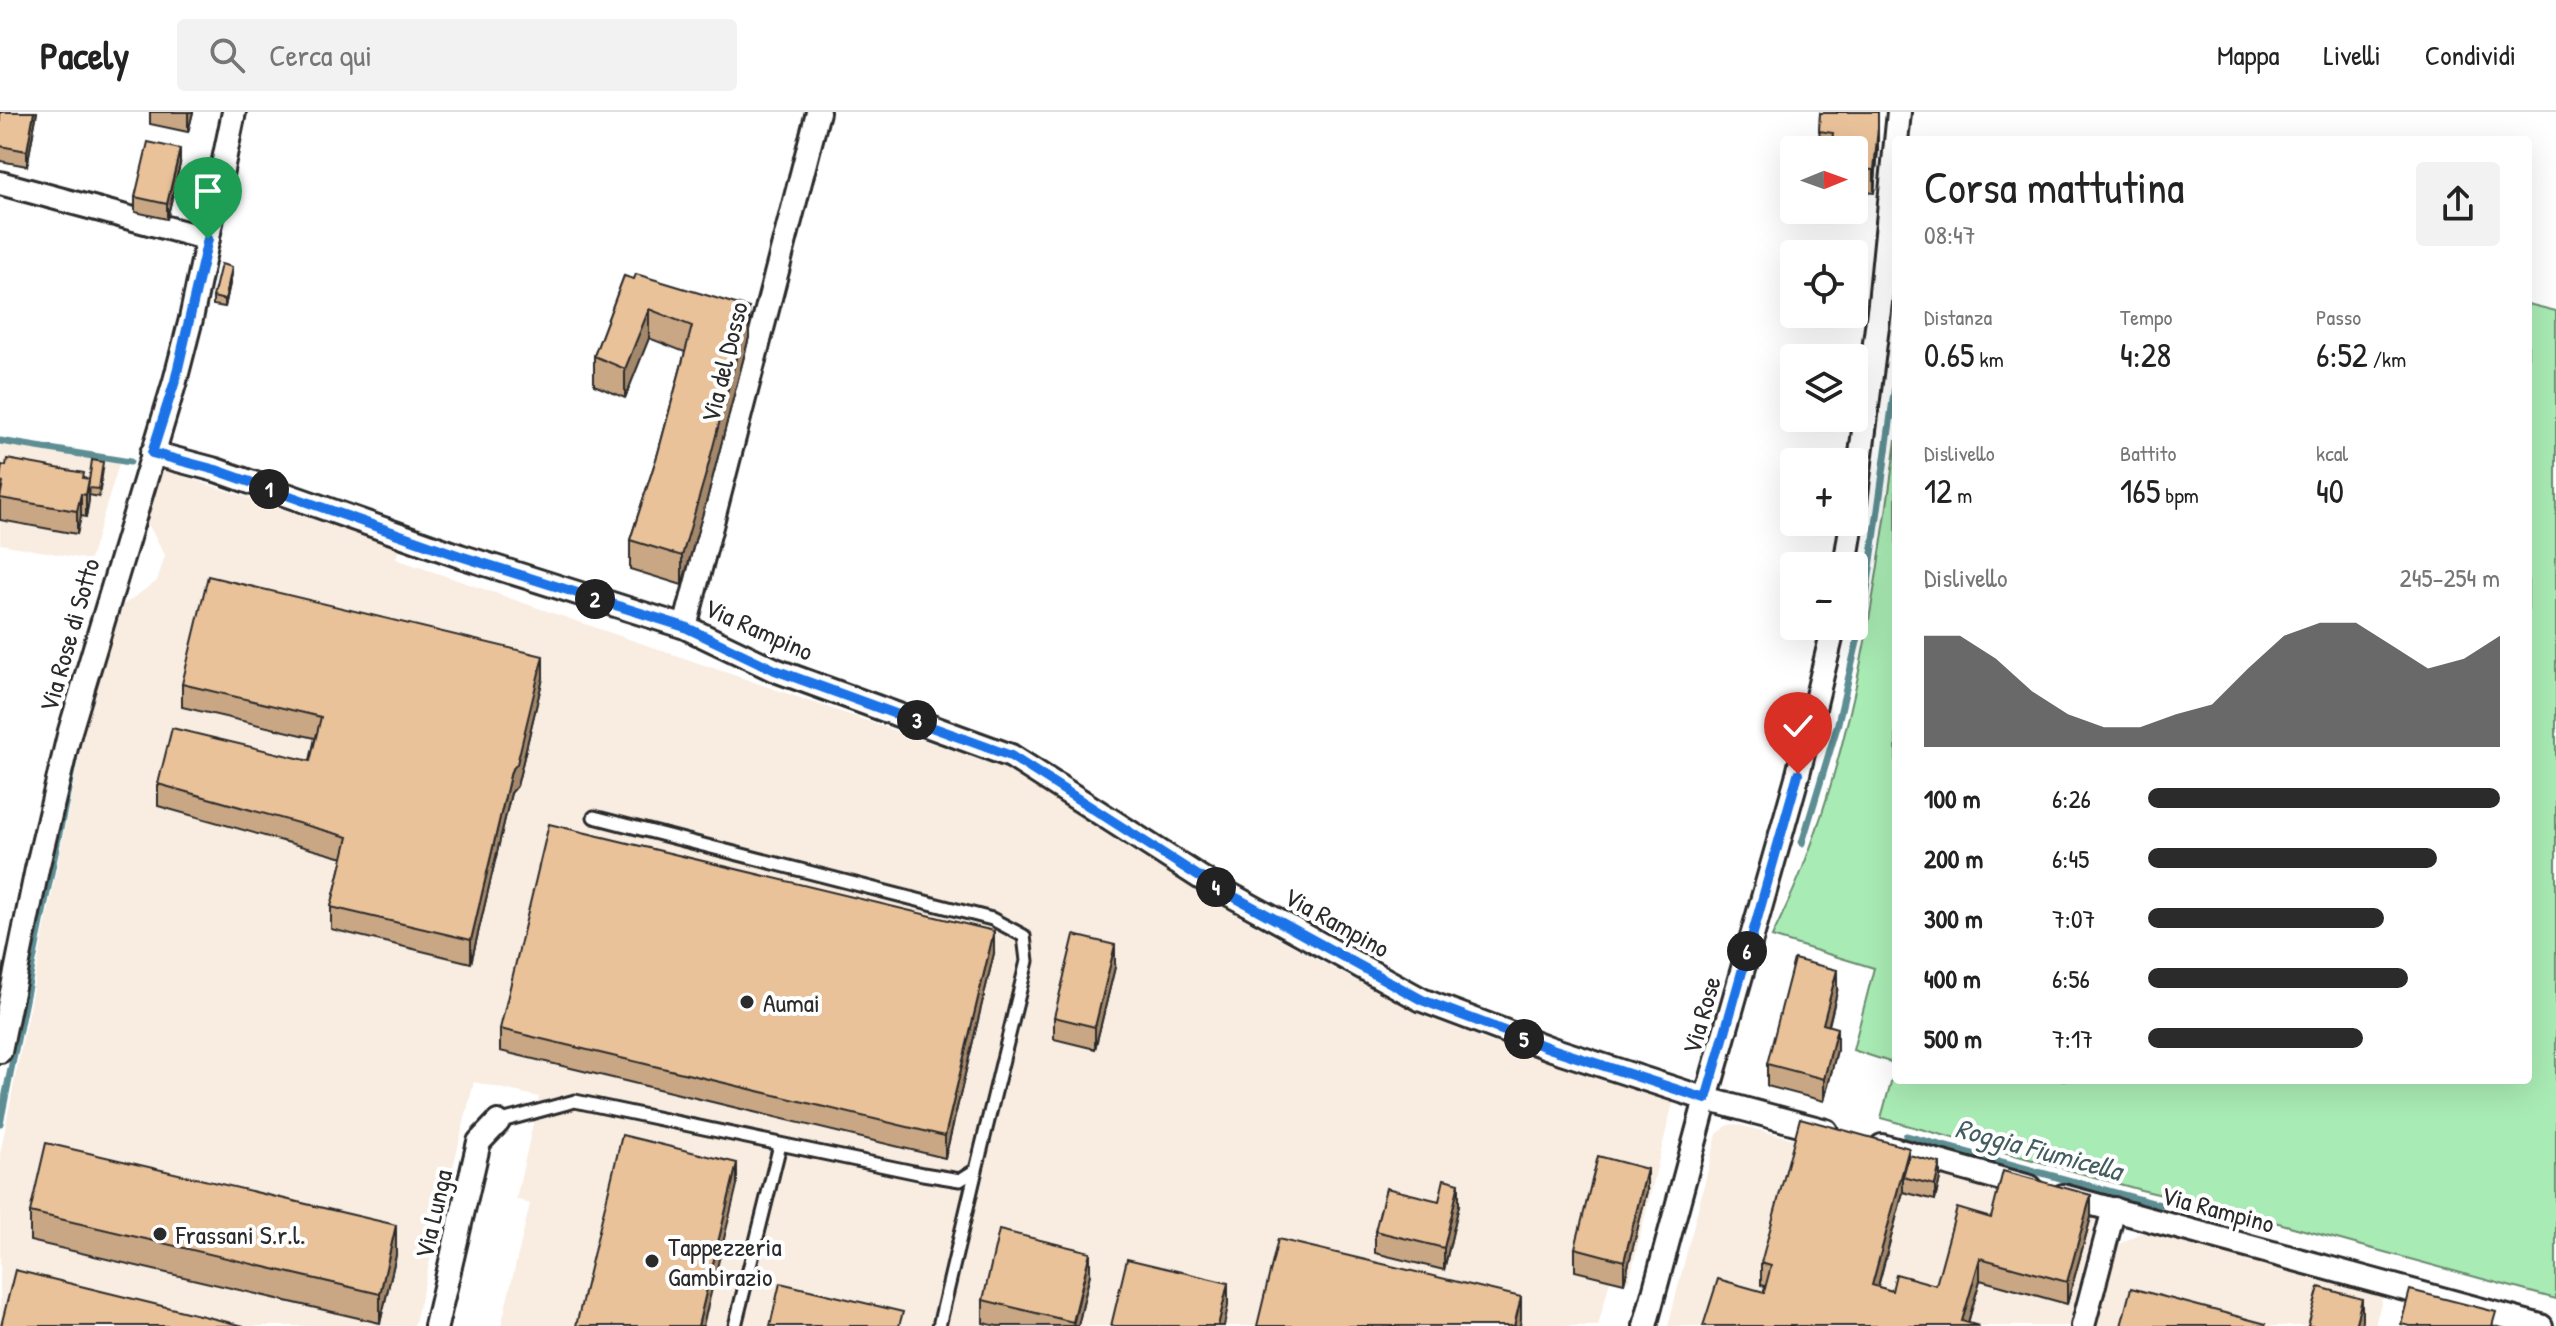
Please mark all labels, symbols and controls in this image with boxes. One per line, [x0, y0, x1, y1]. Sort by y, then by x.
search box [177, 19, 737, 91]
text: Pacely [40, 29, 129, 81]
icon: search [205, 33, 249, 77]
text: Cerca qui [269, 35, 372, 75]
text: Mappa [2217, 36, 2279, 74]
text: Livelli [2323, 36, 2381, 74]
text: Condividi [2425, 36, 2516, 74]
north arrow [1780, 136, 1868, 224]
map controls [1780, 136, 1868, 640]
pin [174, 157, 242, 239]
text: Corsa mattutina [1924, 157, 2184, 217]
button: share [2416, 162, 2500, 246]
icon: arrive [186, 169, 230, 213]
text: 08:47 [1924, 217, 1976, 252]
button: locate [1780, 240, 1868, 328]
street label: Via del Dosso [692, 298, 756, 426]
text: Distanza [1924, 302, 1992, 332]
text: Tempo [2120, 302, 2172, 332]
text: Passo [2316, 302, 2361, 332]
text: 0.65 [1924, 332, 1974, 378]
text: 4:28 [2120, 332, 2171, 378]
text: 6:52 [2316, 332, 2368, 378]
button: layers [1780, 344, 1868, 432]
text: km [1974, 344, 2004, 374]
text: /km [2368, 344, 2406, 374]
text: Dislivello [1924, 438, 1995, 468]
text: Battito [2120, 438, 2176, 468]
text: kcal [2316, 438, 2348, 468]
button: + [1780, 448, 1868, 536]
text: 12 [1924, 468, 1952, 514]
text: 165 [2120, 468, 2160, 514]
text: 40 [2316, 468, 2344, 514]
pin: 1 [249, 469, 289, 509]
text: 1 [265, 474, 273, 504]
text: m [1952, 480, 1972, 510]
text: bpm [2160, 480, 2199, 510]
button: − [1780, 552, 1868, 640]
street label: Via Rose di Sotto [30, 554, 108, 716]
text: Dislivello [1924, 560, 2007, 595]
text: 245–254 m [2400, 560, 2500, 595]
pin: 2 [575, 579, 615, 619]
text: 2 [590, 584, 600, 614]
street label: Via Rampino [699, 590, 819, 668]
pin [1764, 692, 1832, 774]
pin: 3 [897, 700, 937, 740]
icon: check [1776, 704, 1820, 748]
text: 3 [912, 705, 922, 735]
text: 100 m [1924, 781, 1980, 816]
text: 6:26 [2052, 781, 2091, 816]
text: 200 m [1924, 841, 1983, 876]
text: 6:45 [2052, 841, 2089, 876]
pin: 4 [1196, 867, 1236, 907]
text: 4 [1212, 872, 1220, 902]
street label: Via Rampino [1278, 879, 1396, 965]
text: 300 m [1924, 901, 1983, 936]
text: 7:07 [2052, 901, 2095, 936]
pin: 6 [1727, 931, 1767, 971]
text: 6 [1743, 936, 1751, 966]
text: 400 m [1924, 961, 1981, 996]
text: 6:56 [2052, 961, 2090, 996]
street label: Via Rose [1673, 972, 1729, 1058]
place label: Aumai [763, 985, 820, 1020]
marker: Aumai [738, 993, 756, 1011]
pin: 5 [1504, 1019, 1544, 1059]
text: 500 m [1924, 1021, 1982, 1056]
text: 7:17 [2052, 1021, 2093, 1056]
text: 5 [1519, 1024, 1529, 1054]
water label: Roggia Fiumicella [1952, 1109, 2129, 1190]
street label: Via Lunga [406, 1166, 460, 1262]
street label: Via Rampino [2158, 1177, 2278, 1241]
place label: Frassani S.r.l. [175, 1217, 305, 1252]
marker: Frassani S.r.l. [151, 1225, 169, 1243]
place label: Tappezzeria Gambirazio [668, 1229, 782, 1294]
marker: Tappezzeria Gambirazio [643, 1252, 661, 1270]

